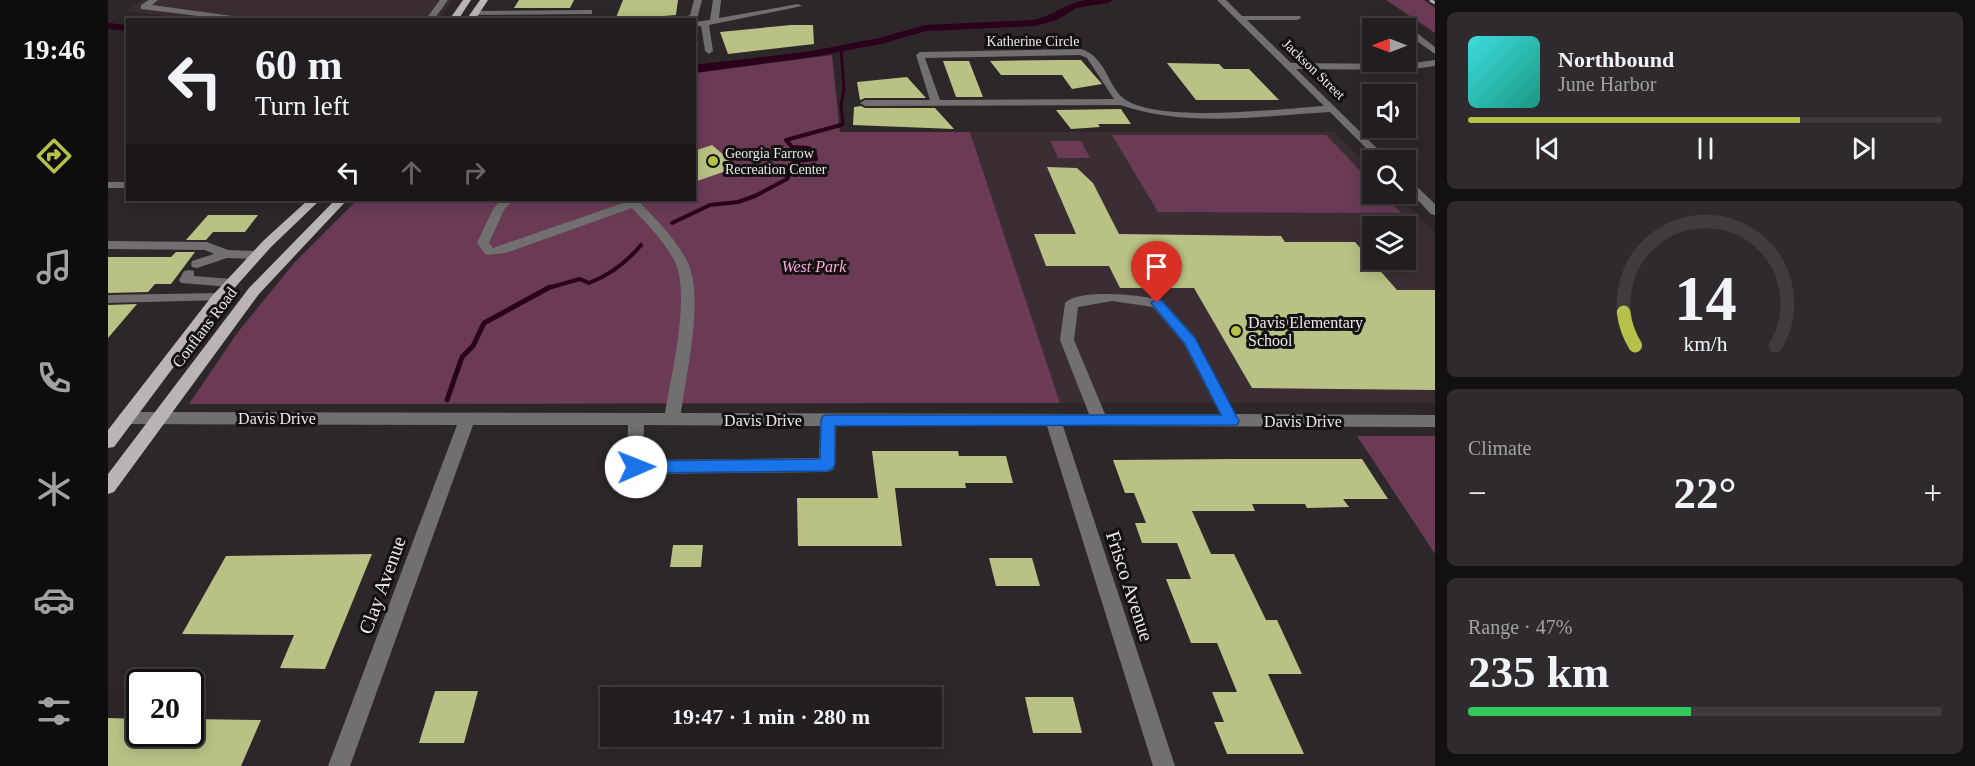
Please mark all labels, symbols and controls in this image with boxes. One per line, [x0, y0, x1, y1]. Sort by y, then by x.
north arrow [1362, 18, 1416, 72]
map controls [1362, 18, 1416, 270]
street label: Katherine Circle [987, 34, 1079, 49]
text: 19:46 [23, 35, 86, 65]
street label: Jackson Street [1279, 36, 1348, 103]
icon: left [156, 42, 234, 120]
text: 60 m [255, 42, 343, 88]
text: Northbound [1558, 47, 1674, 72]
text: June Harbor [1558, 73, 1656, 95]
button: sound [1362, 84, 1416, 138]
text: Turn left [255, 91, 349, 121]
icon: previous [1531, 132, 1564, 165]
icon: pause [1689, 132, 1722, 165]
icon: next [1847, 132, 1880, 165]
icon: directions [33, 135, 75, 177]
place label: Georgia Farrow Recreation Center [725, 146, 827, 177]
button: search [1362, 150, 1416, 204]
marker: Georgia Farrow Recreation Center [706, 154, 720, 168]
icon: left [332, 156, 365, 189]
icon: ahead [395, 156, 428, 189]
icon: right [458, 156, 491, 189]
button: layers [1362, 216, 1416, 270]
pin [1131, 241, 1182, 303]
icon: music [33, 246, 75, 288]
icon: arrive [1140, 250, 1173, 283]
park label: West Park [782, 258, 847, 275]
text: 14 [1674, 264, 1736, 333]
street label: Conflans Road [169, 284, 240, 371]
place label: Davis Elementary School [1248, 314, 1363, 349]
marker: Davis Elementary School [1229, 324, 1243, 338]
text: km/h [1683, 332, 1727, 356]
icon: phone [33, 357, 75, 399]
street label: Davis Drive [238, 410, 316, 427]
street label: Davis Drive [724, 412, 802, 429]
street label: Davis Drive [1264, 413, 1342, 430]
position arrow [604, 435, 668, 499]
text: Climate [1468, 437, 1531, 459]
icon: climate [33, 468, 75, 510]
text: 22° [1674, 468, 1737, 518]
text: − [1468, 475, 1487, 511]
text: + [1923, 475, 1942, 511]
street label: Frisco Avenue [1102, 528, 1158, 644]
street label: Clay Avenue [354, 533, 411, 637]
icon: car [33, 579, 75, 621]
text: Range · 47% [1468, 616, 1572, 638]
text: 235 km [1468, 647, 1609, 697]
speed limit sign: 20 [126, 669, 204, 747]
icon: filters [33, 690, 75, 732]
text: 19:47 · 1 min · 280 m [672, 704, 870, 729]

